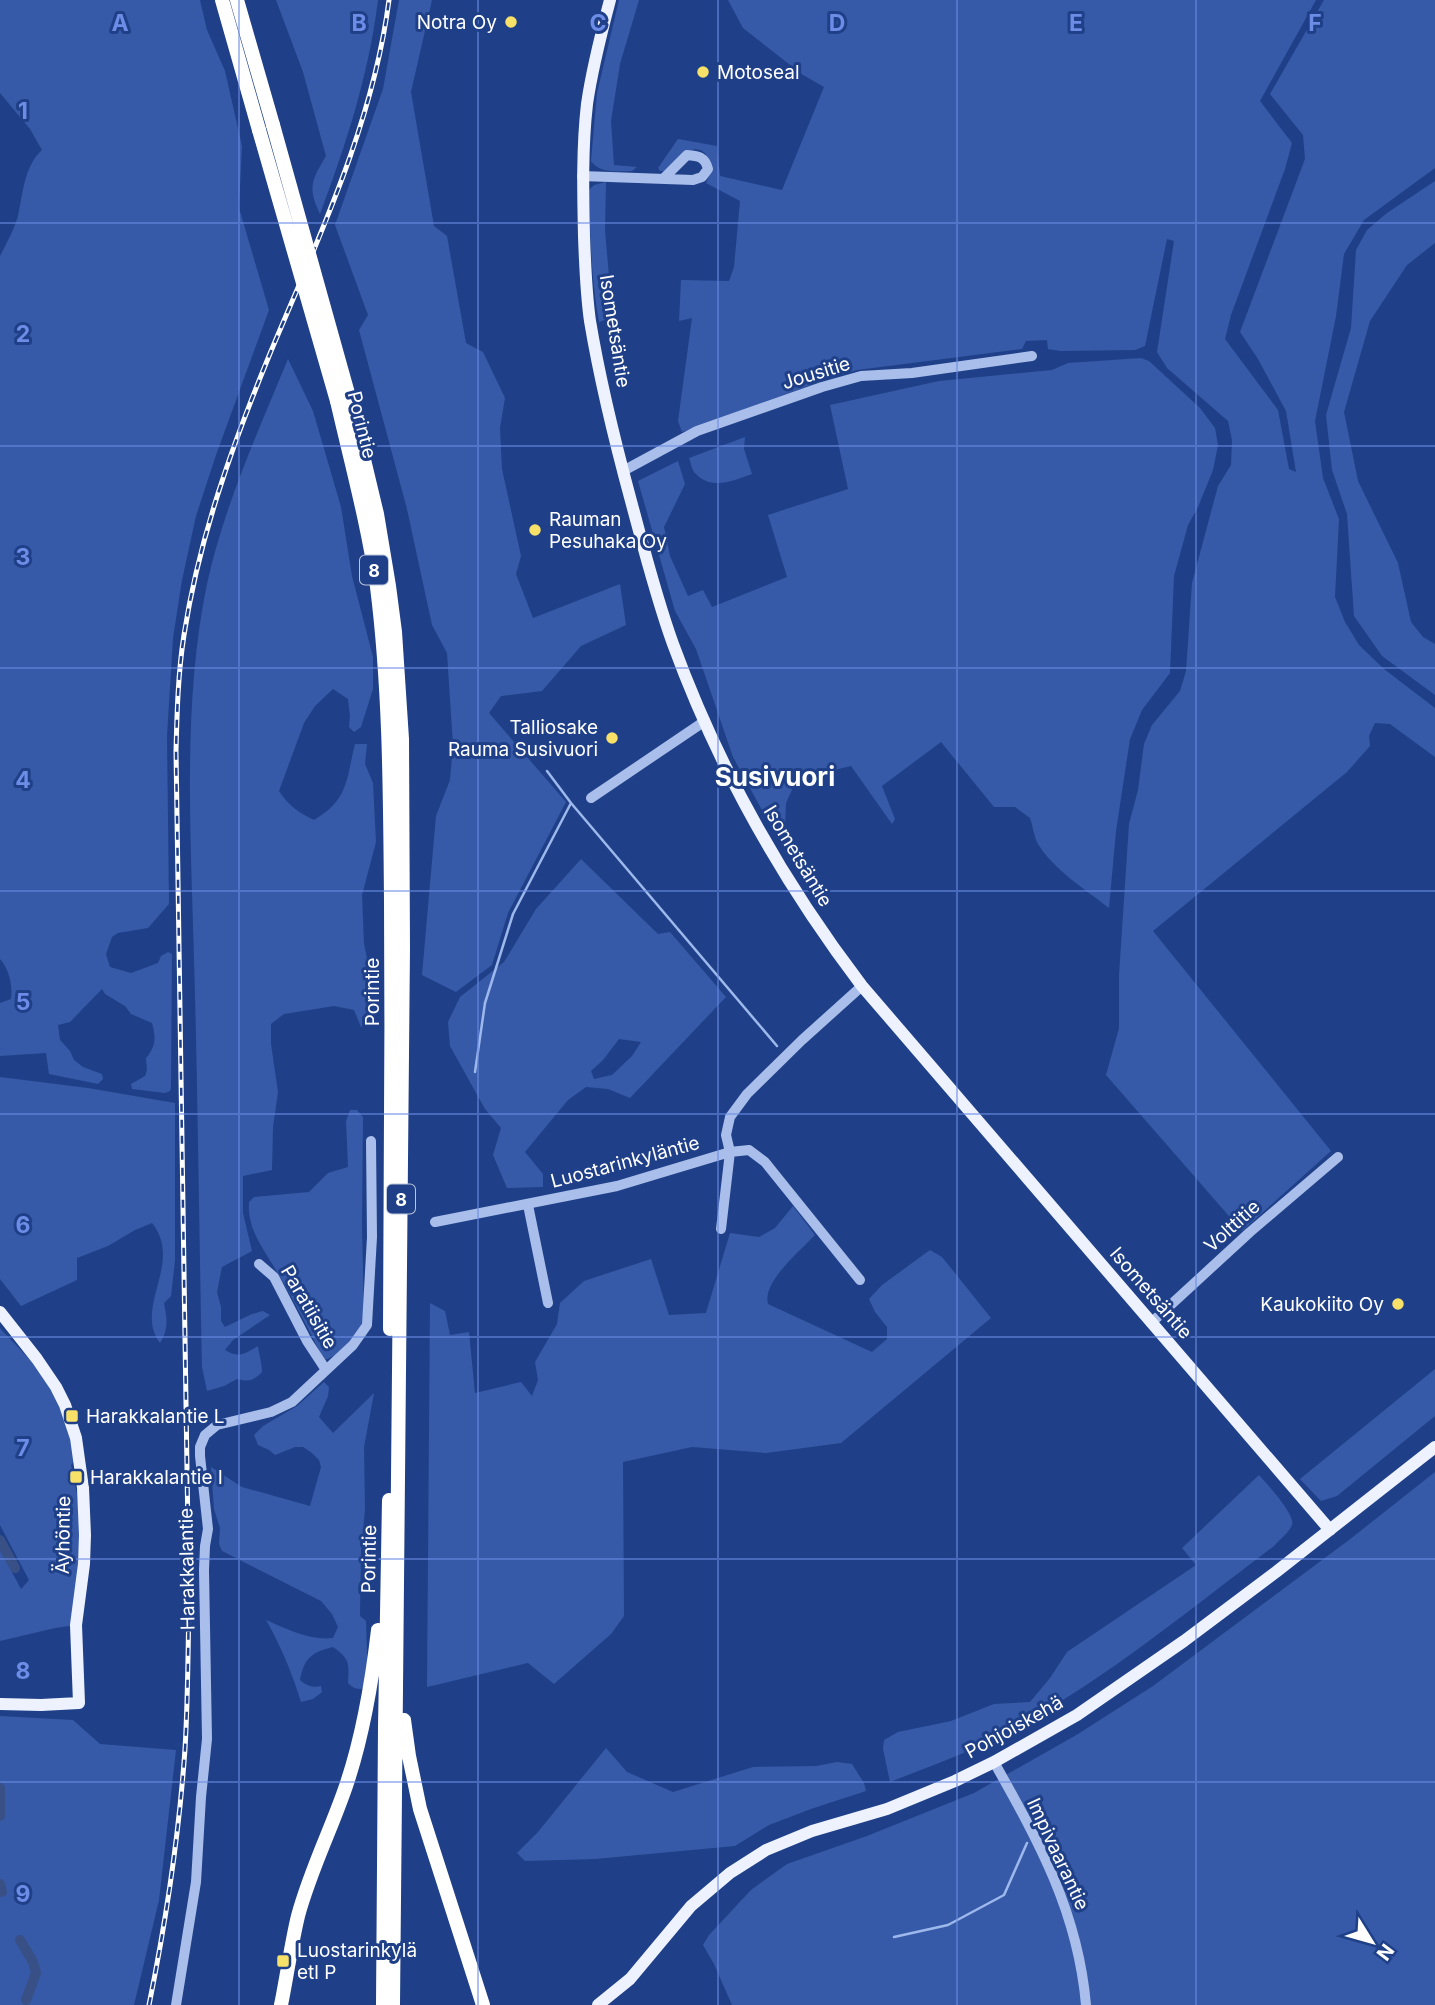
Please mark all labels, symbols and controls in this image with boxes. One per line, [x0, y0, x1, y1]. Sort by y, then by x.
text: A [111, 9, 129, 37]
text: B [351, 9, 367, 37]
text: C [589, 9, 607, 37]
text: D [829, 9, 845, 37]
text: E [1069, 9, 1083, 37]
text: F [1308, 9, 1322, 37]
place label: Notra Oy [417, 11, 497, 34]
marker: Notra Oy [503, 14, 519, 30]
place label: Motoseal [717, 61, 800, 84]
marker: Motoseal [695, 64, 711, 80]
text: 1 [18, 97, 28, 125]
street label: Isometsäntie [595, 273, 635, 389]
text: 2 [16, 320, 30, 348]
street label: Jousitie [779, 352, 853, 394]
street label: Porintie [343, 389, 381, 461]
place label: Rauman Pesuhaka Oy [549, 508, 667, 553]
marker: Rauman Pesuhaka Oy [527, 522, 543, 538]
text: 3 [16, 543, 30, 571]
road number: 8 [360, 556, 388, 584]
place label: Talliosake Rauma Susivuori [448, 716, 598, 761]
marker: Talliosake Rauma Susivuori [604, 730, 620, 746]
district label: Susivuori [715, 761, 835, 792]
text: 4 [15, 766, 31, 794]
street label: Isometsäntie [759, 801, 837, 911]
street label: Porintie [361, 958, 384, 1026]
text: 5 [16, 988, 30, 1016]
street label: Luostarinkyläntie [548, 1131, 702, 1193]
road number: 8 [387, 1184, 415, 1214]
street label: Volttitie [1199, 1195, 1265, 1257]
text: 6 [16, 1211, 30, 1239]
street label: Isometsäntie [1105, 1242, 1197, 1344]
street label: Paratiisitie [276, 1261, 342, 1353]
place label: Kaukokiito Oy [1260, 1293, 1384, 1316]
marker: Kaukokiito Oy [1390, 1296, 1406, 1312]
place label: Harakkalantie L [86, 1405, 225, 1428]
marker: Harakkalantie L [64, 1408, 80, 1424]
text: 7 [16, 1434, 30, 1462]
place label: Harakkalantie I [90, 1466, 223, 1489]
marker: Harakkalantie I [68, 1469, 84, 1485]
street label: Äyhöntie [51, 1496, 75, 1574]
street label: Harakkalantie [174, 1508, 200, 1630]
street label: Porintie [357, 1524, 381, 1594]
text: 8 [16, 1657, 30, 1685]
street label: Pohjoiskehä [961, 1691, 1067, 1763]
street label: Impivaarantie [1022, 1794, 1094, 1914]
text: 9 [16, 1880, 30, 1908]
north arrow [1337, 1907, 1407, 1977]
place label: Luostarinkylä etl P [297, 1939, 417, 1984]
text: N [1372, 1939, 1399, 1965]
marker: Luostarinkylä etl P [275, 1953, 291, 1969]

